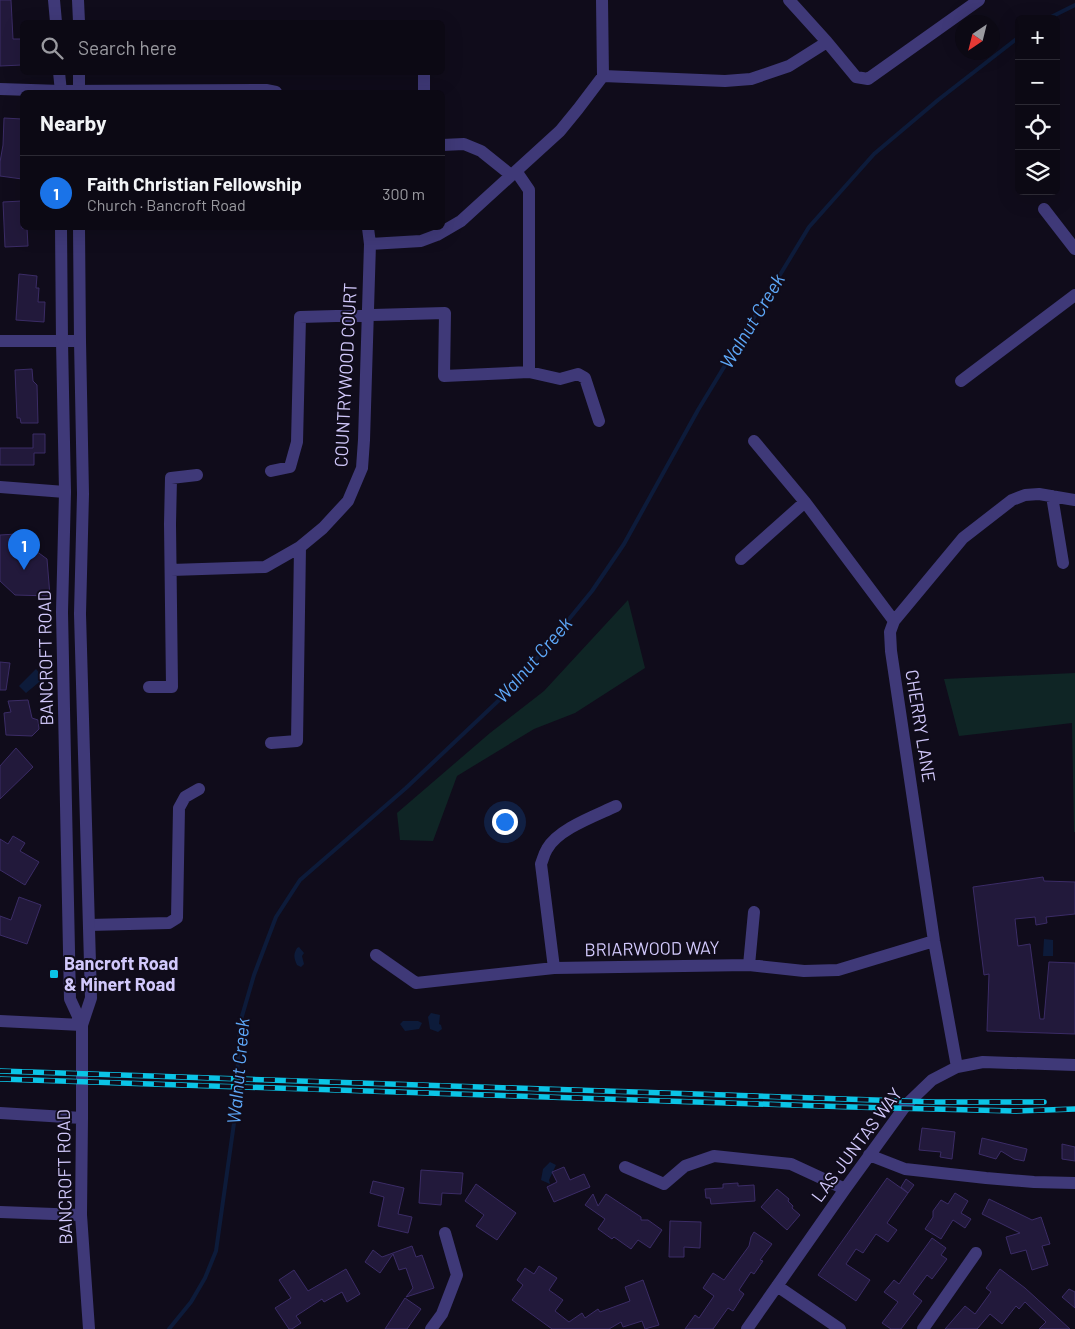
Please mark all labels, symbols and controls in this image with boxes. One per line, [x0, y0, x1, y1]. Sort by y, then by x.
north arrow [955, 15, 1000, 60]
map controls [1015, 15, 1060, 195]
button: + [1015, 15, 1060, 60]
search box [20, 20, 445, 75]
icon: search [38, 34, 66, 62]
text: Search here [78, 36, 177, 59]
button: − [1015, 60, 1060, 105]
button: locate [1015, 105, 1060, 150]
text: Nearby [40, 110, 106, 135]
button: layers [1015, 150, 1060, 195]
text: Faith Christian Fellowship [87, 172, 302, 195]
text: 1 [53, 184, 59, 203]
text: 300 m [382, 184, 425, 203]
text: Church · Bancroft Road [87, 195, 246, 214]
water label: Walnut Creek [714, 268, 789, 372]
street label: COUNTRYWOOD COURT [329, 282, 361, 468]
pin: 1 [8, 529, 40, 570]
street label: BANCROFT ROAD [33, 590, 57, 726]
water label: Walnut Creek [489, 611, 577, 707]
street label: CHERRY LANE [901, 668, 941, 784]
your location [492, 809, 518, 835]
street label: BRIARWOOD WAY [584, 936, 720, 960]
place label: Bancroft Road & Minert Road [64, 952, 179, 995]
marker: Bancroft Road & Minert Road [48, 968, 60, 980]
water label: Walnut Creek [221, 1016, 254, 1125]
street label: LAS JUNTAS WAY [806, 1083, 906, 1206]
street label: BANCROFT ROAD [52, 1109, 76, 1245]

